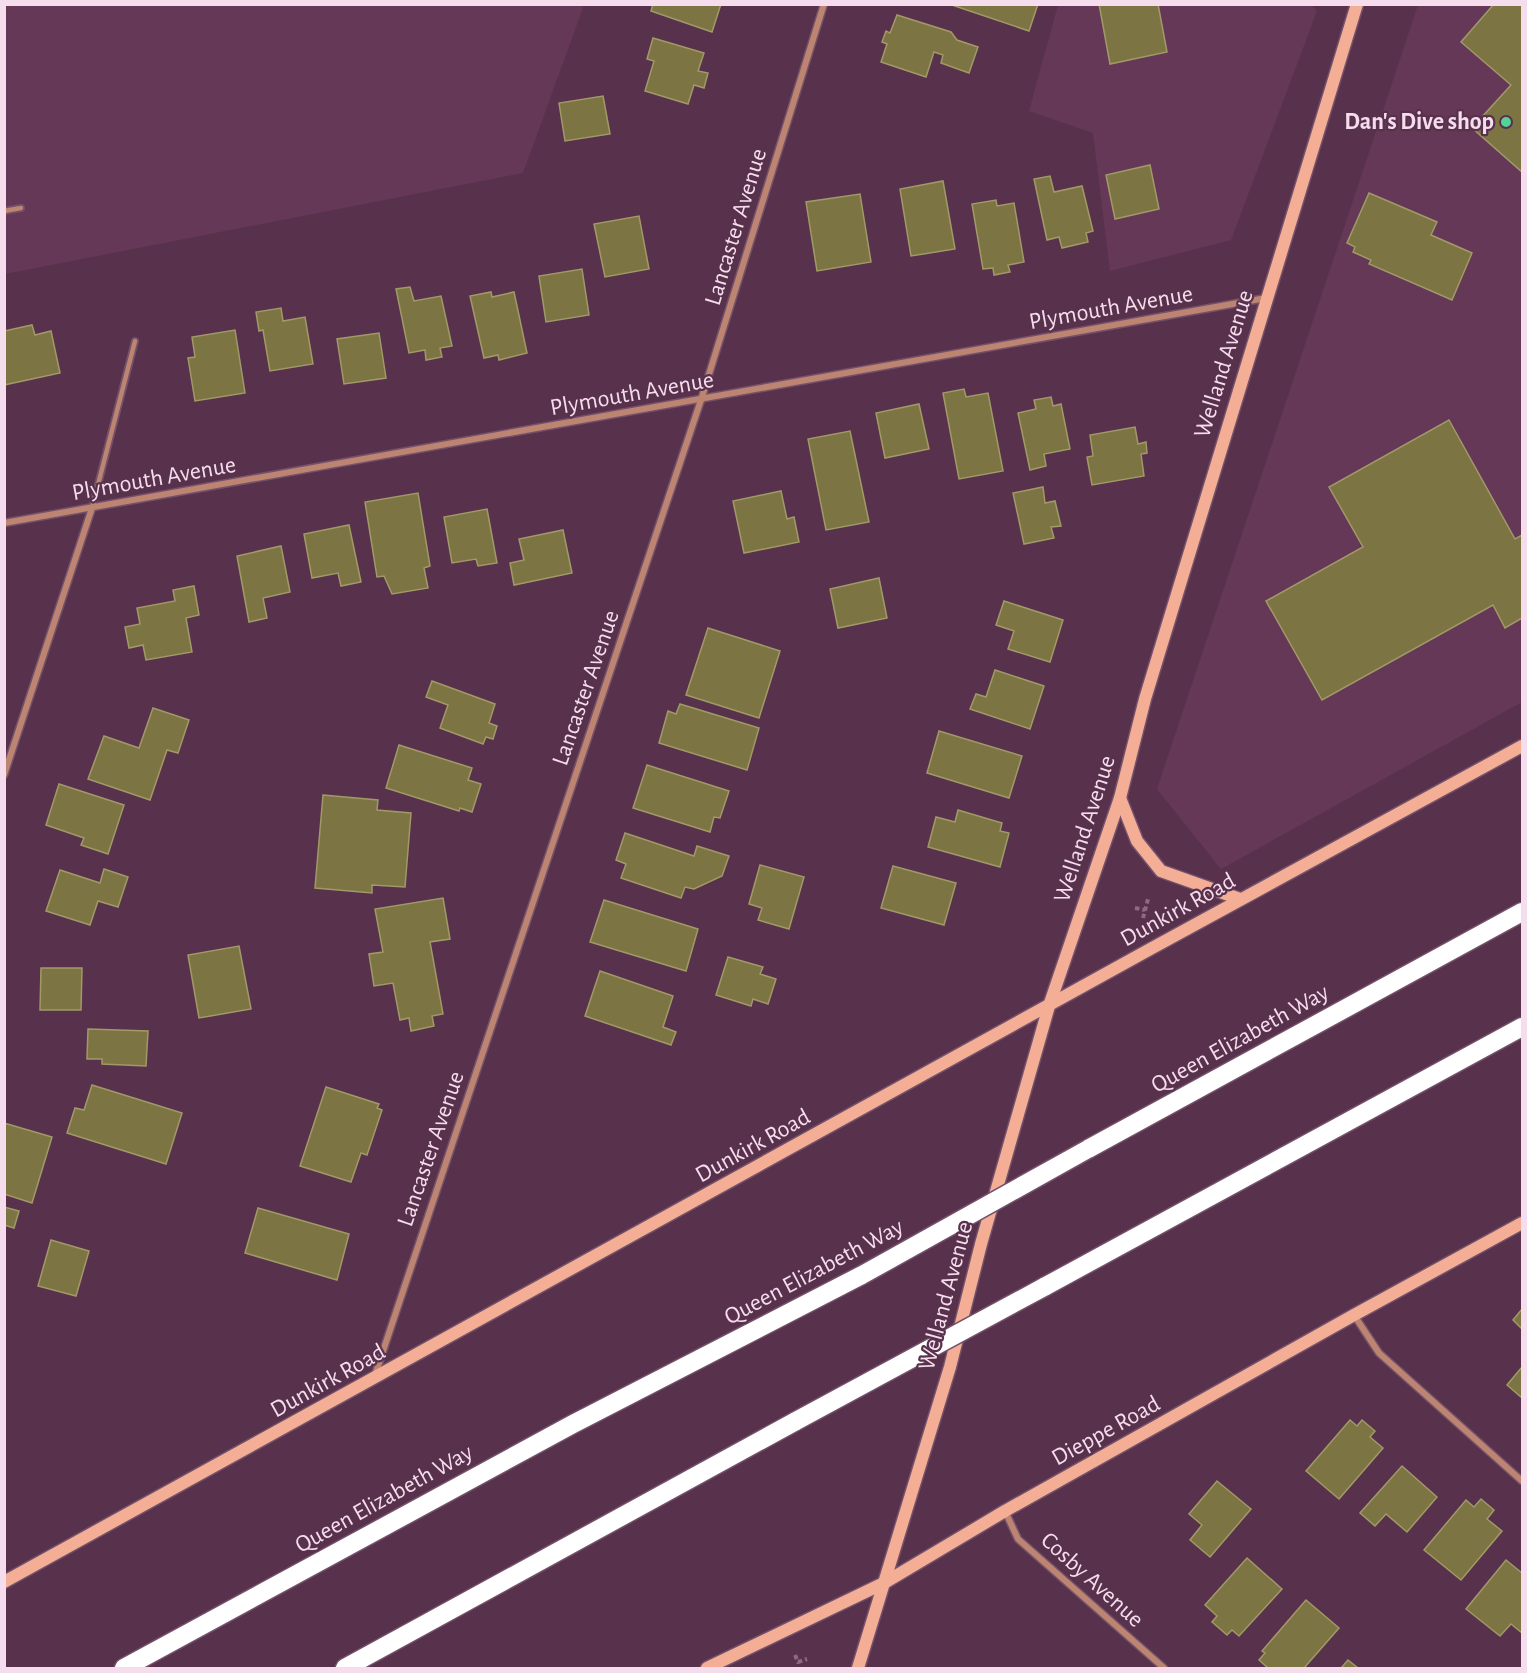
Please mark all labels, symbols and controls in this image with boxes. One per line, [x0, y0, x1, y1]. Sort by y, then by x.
place label: Dan's Dive shop [1344, 110, 1494, 134]
marker: Dan's Dive shop [1499, 115, 1513, 129]
street label: Lancaster Avenue [701, 146, 771, 308]
street label: Plymouth Avenue [1027, 282, 1195, 334]
street label: Welland Avenue [1190, 287, 1258, 441]
street label: Plymouth Avenue [548, 368, 716, 420]
street label: Plymouth Avenue [70, 453, 238, 505]
street label: Lancaster Avenue [548, 607, 624, 769]
street label: Welland Avenue [1050, 753, 1120, 905]
street label: Dunkirk Road [1117, 869, 1239, 951]
street label: Queen Elizabeth Way [1147, 980, 1333, 1098]
street label: Lancaster Avenue [393, 1068, 469, 1230]
street label: Dunkirk Road [692, 1105, 814, 1187]
street label: Queen Elizabeth Way [721, 1215, 907, 1329]
street label: Welland Avenue [915, 1219, 977, 1373]
street label: Dunkirk Road [267, 1340, 389, 1422]
street label: Dieppe Road [1048, 1392, 1164, 1470]
street label: Queen Elizabeth Way [291, 1440, 477, 1558]
street label: Cosby Avenue [1036, 1528, 1148, 1632]

